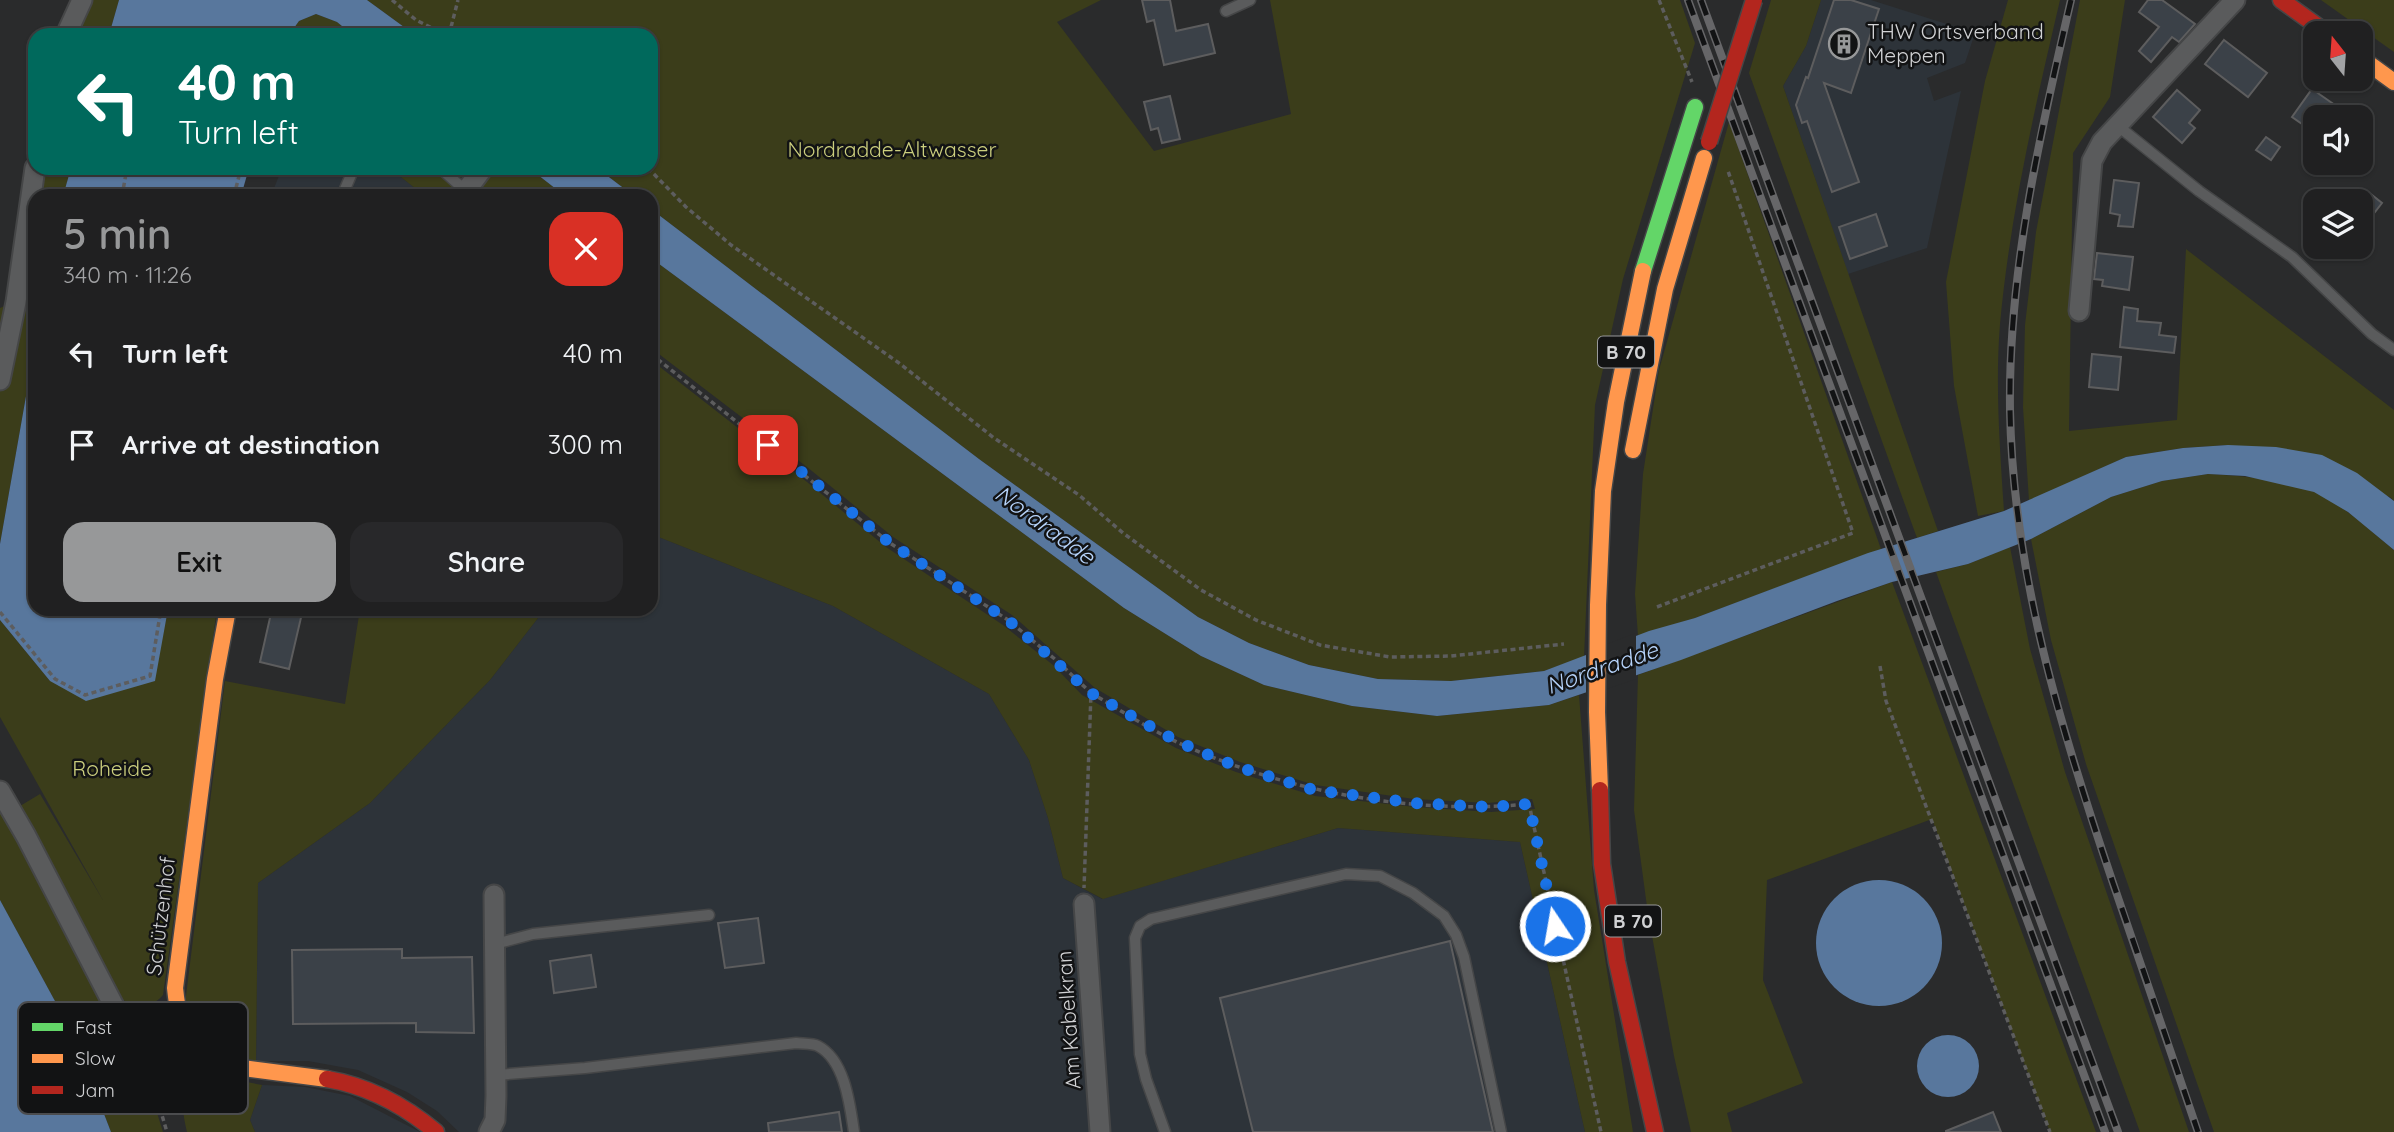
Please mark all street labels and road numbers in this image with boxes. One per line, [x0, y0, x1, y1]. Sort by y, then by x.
road number: B 70 [1598, 336, 1654, 368]
street label: Schützenhof [140, 854, 180, 977]
road number: B 70 [1605, 906, 1661, 937]
street label: Am Kabelkran [1050, 950, 1086, 1090]

